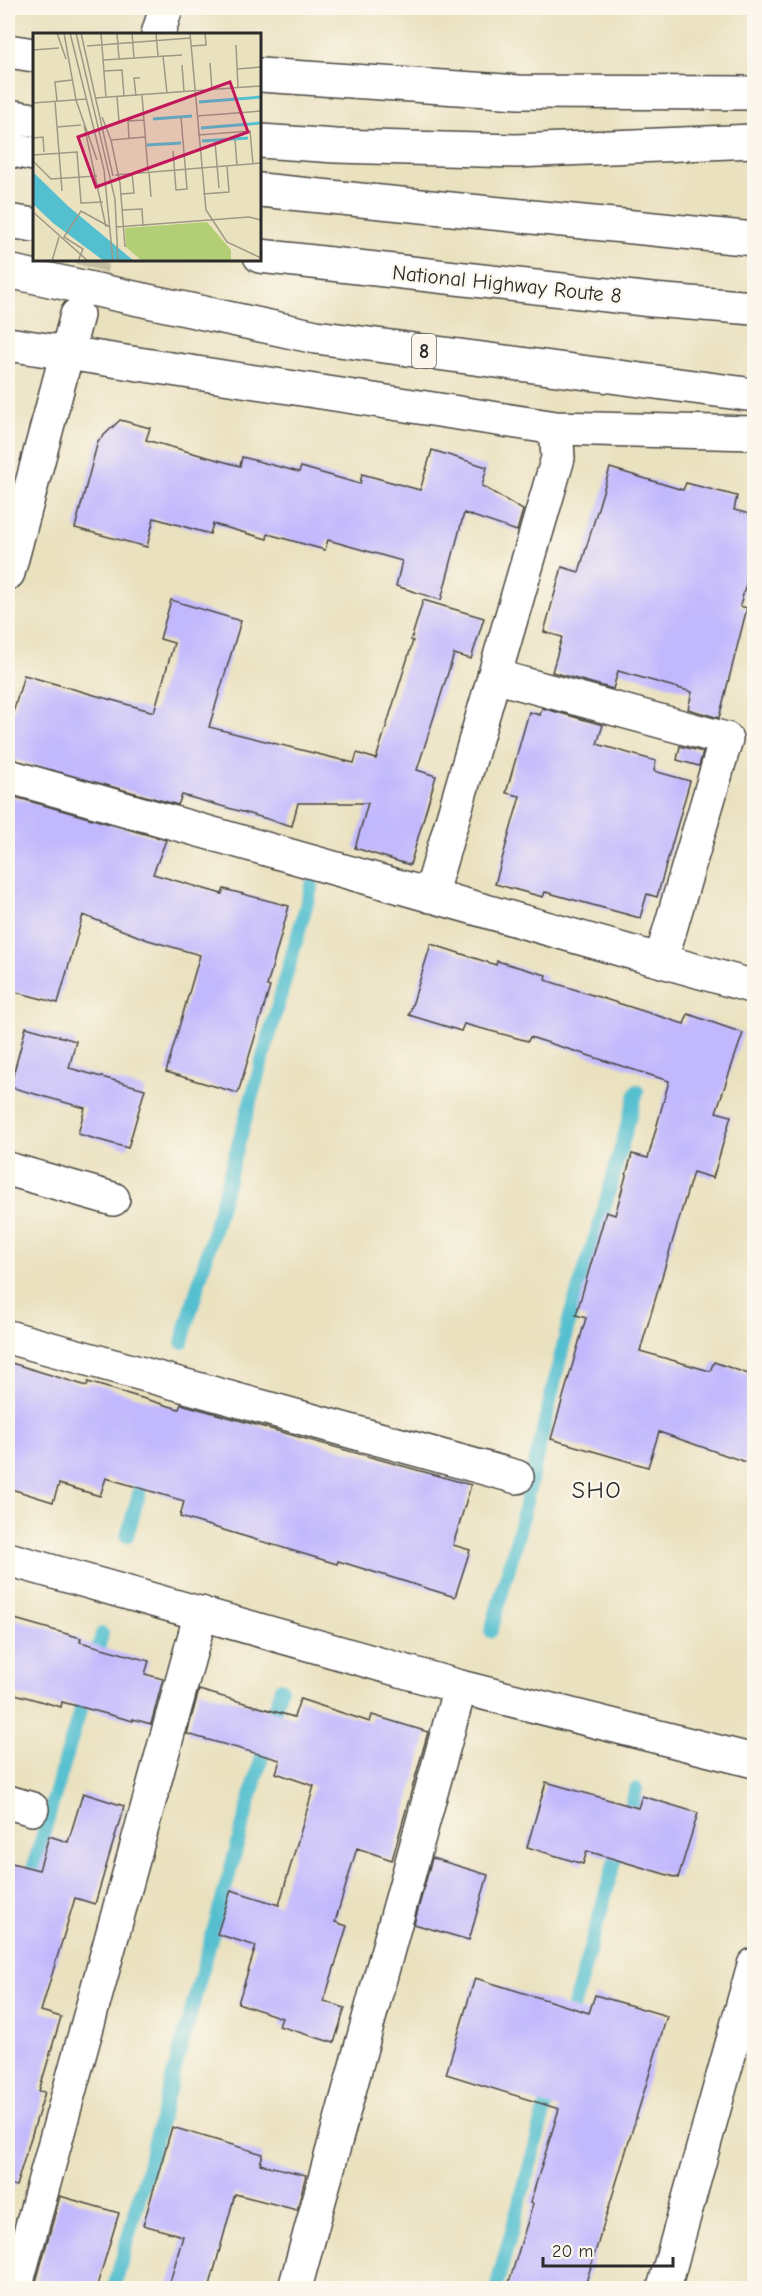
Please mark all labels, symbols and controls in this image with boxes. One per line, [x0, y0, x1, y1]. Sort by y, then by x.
inset map [33, 33, 261, 261]
street label: National Highway Route 8 [391, 260, 623, 308]
road number: 8 [412, 334, 436, 368]
district label: SHO [572, 1476, 622, 1504]
scale bar [543, 2230, 674, 2268]
text: 20 m [552, 2241, 593, 2262]

